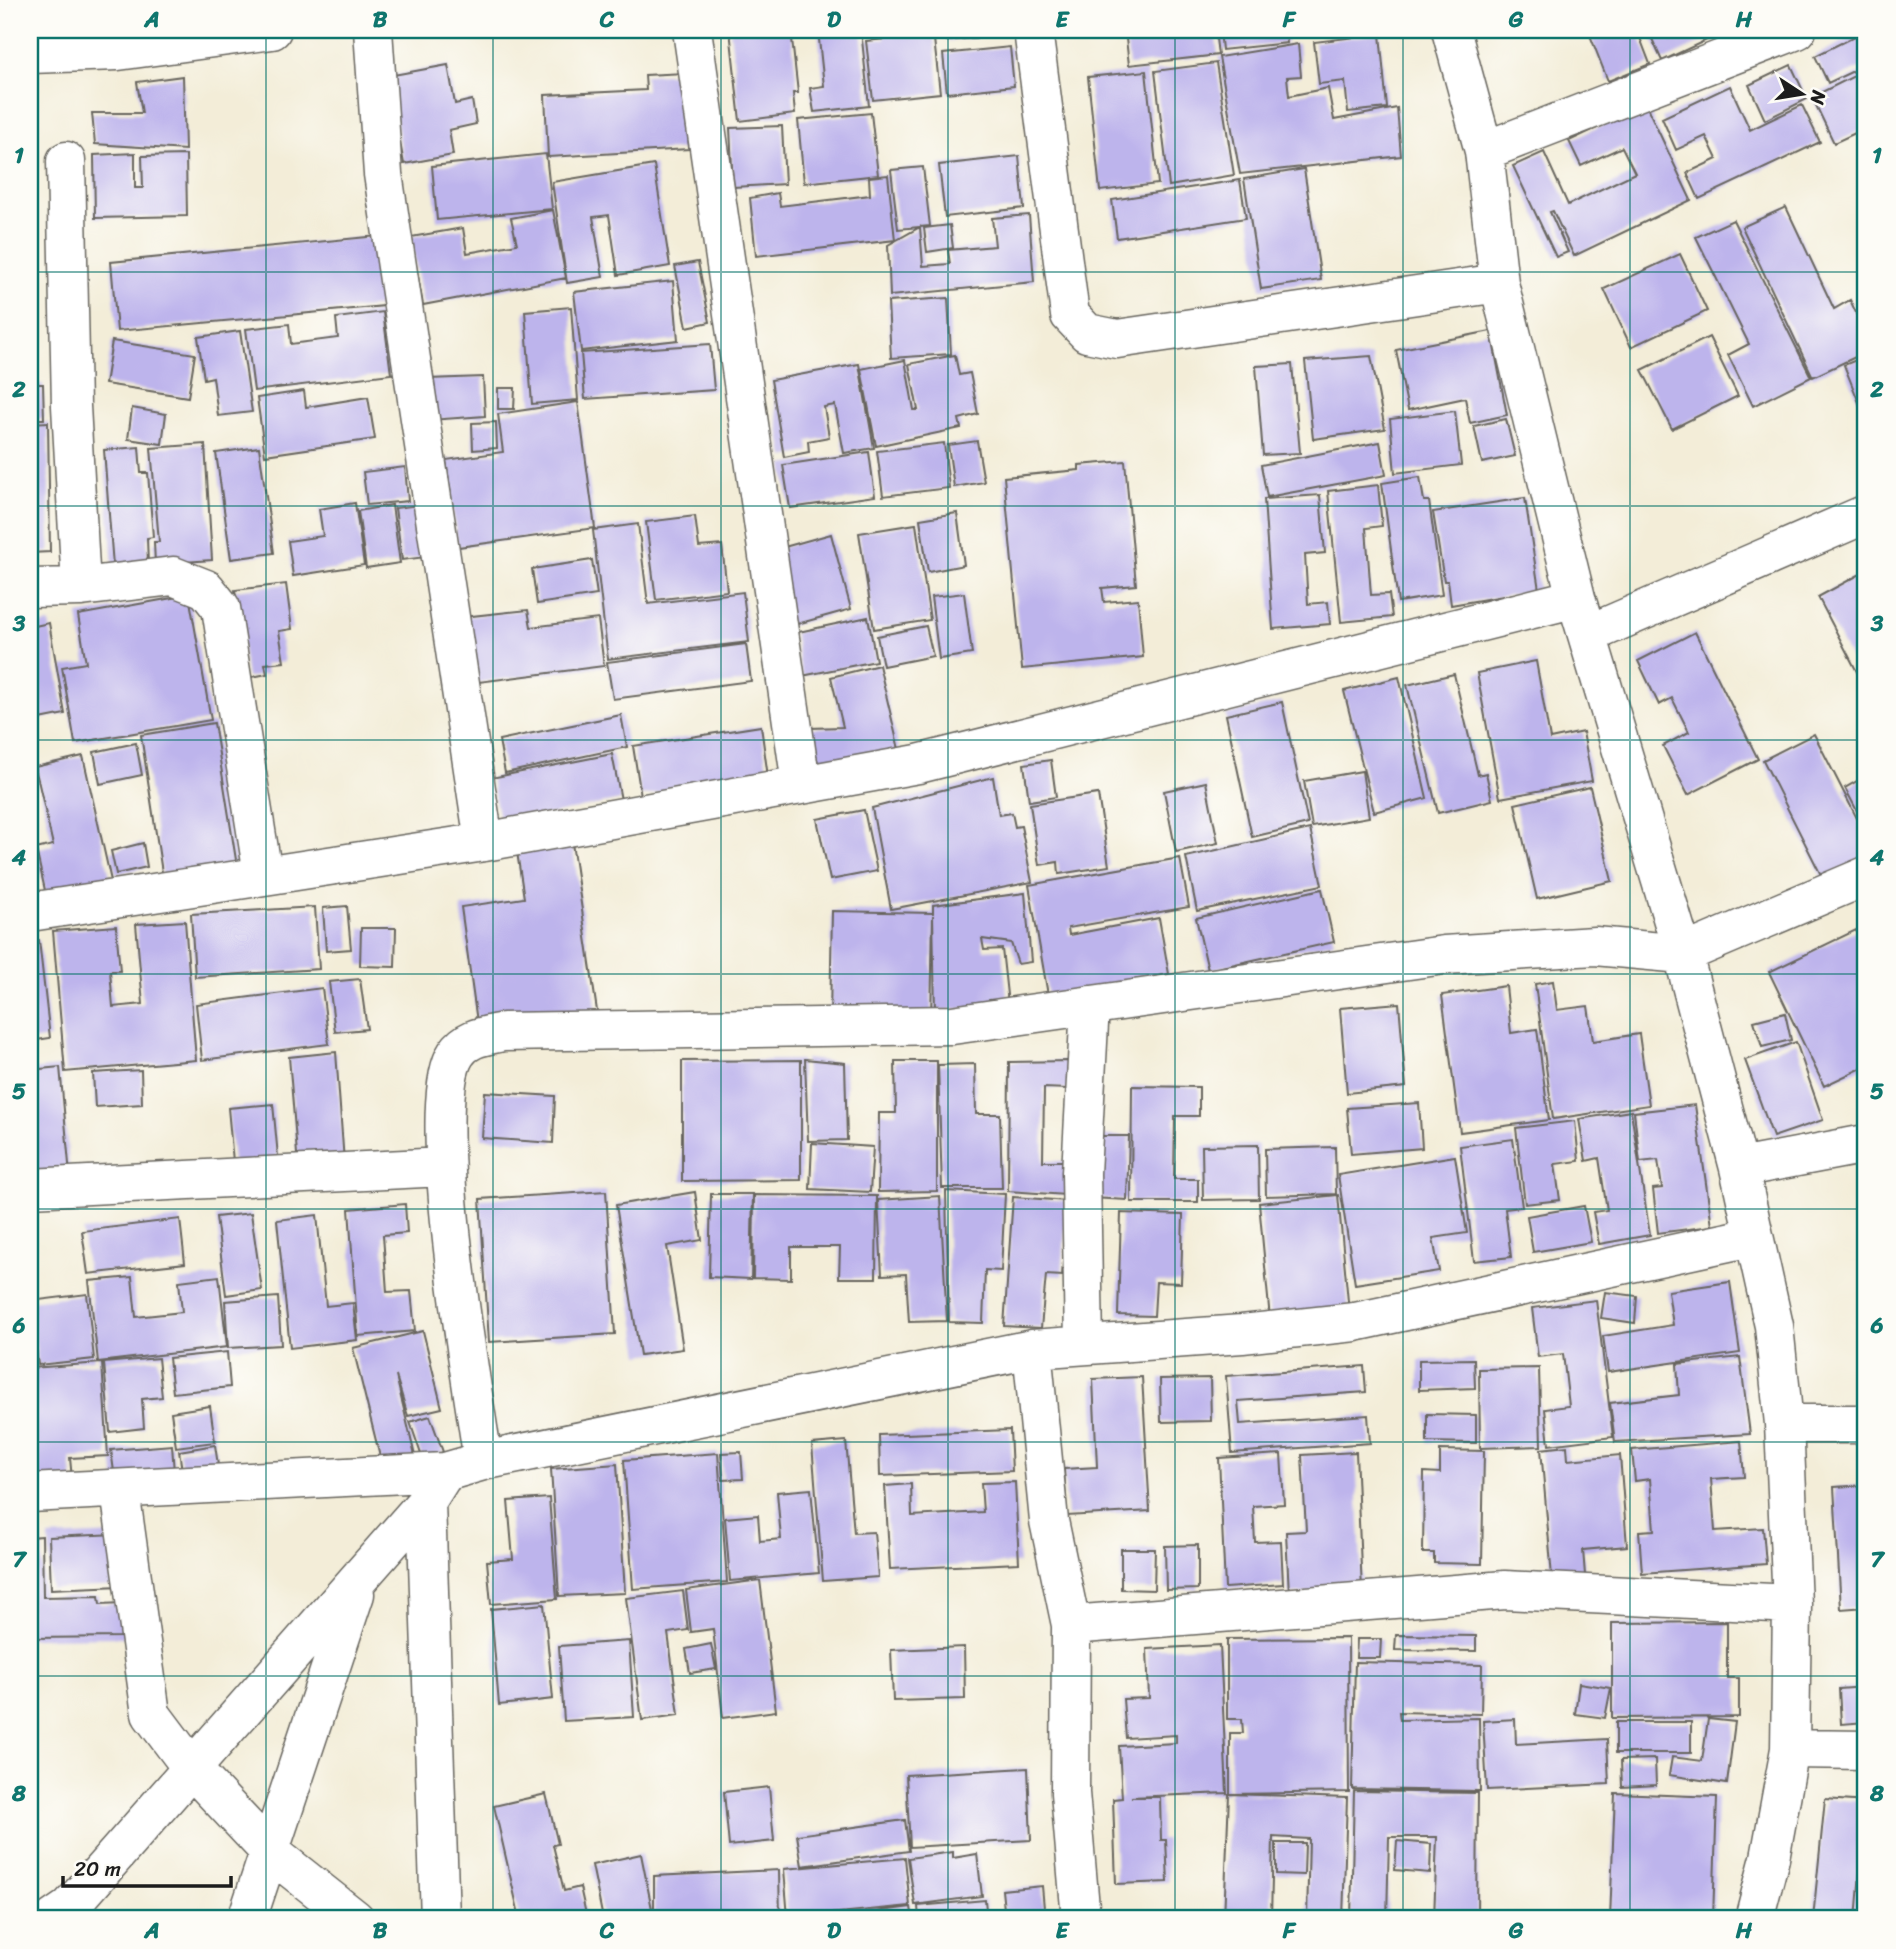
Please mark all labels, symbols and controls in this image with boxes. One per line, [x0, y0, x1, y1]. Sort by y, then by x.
text: A [143, 0, 160, 40]
text: B [373, 0, 388, 40]
text: C [599, 0, 615, 40]
text: D [827, 0, 842, 40]
text: E [1056, 0, 1071, 40]
text: F [1282, 0, 1297, 40]
text: G [1508, 0, 1524, 40]
text: H [1735, 0, 1753, 40]
north arrow [1766, 60, 1836, 130]
text: N [1800, 87, 1836, 108]
text: 1 [14, 135, 24, 176]
text: 1 [1872, 135, 1882, 176]
text: 2 [11, 369, 26, 410]
text: 2 [1869, 369, 1884, 410]
text: 3 [12, 603, 26, 644]
text: 3 [1870, 603, 1884, 644]
text: 4 [11, 837, 27, 878]
text: 4 [1869, 837, 1885, 878]
text: 5 [12, 1071, 26, 1112]
text: 5 [1870, 1071, 1884, 1112]
text: 6 [11, 1305, 26, 1346]
text: 6 [1869, 1305, 1884, 1346]
text: 7 [12, 1539, 27, 1580]
text: 7 [1870, 1539, 1885, 1580]
text: 8 [11, 1773, 26, 1814]
text: 8 [1869, 1773, 1884, 1814]
scale bar [63, 1844, 231, 1888]
text: 20 m [74, 1850, 121, 1888]
text: A [143, 1910, 160, 1949]
text: B [373, 1910, 388, 1949]
text: C [599, 1910, 615, 1949]
text: D [827, 1910, 842, 1949]
text: E [1056, 1910, 1071, 1949]
text: F [1282, 1910, 1297, 1949]
text: G [1508, 1910, 1524, 1949]
text: H [1735, 1910, 1753, 1949]

